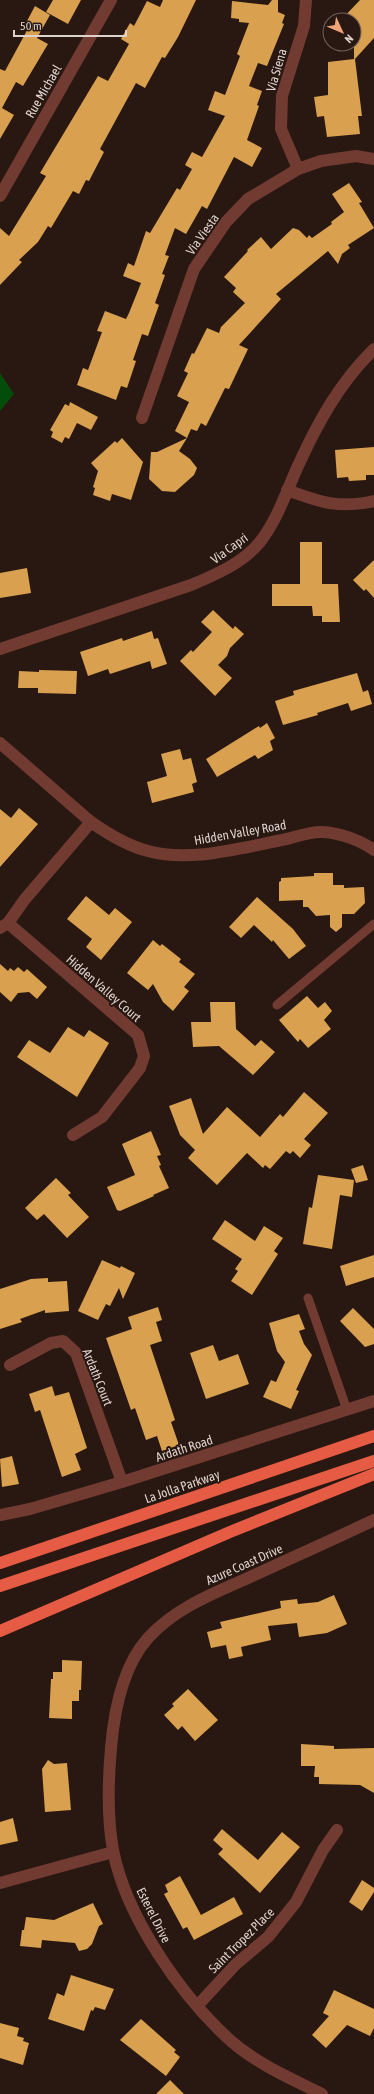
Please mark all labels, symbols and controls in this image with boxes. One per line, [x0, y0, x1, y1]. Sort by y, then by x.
scale bar [14, 12, 126, 38]
north arrow [322, 12, 362, 52]
text: 50 m [20, 19, 42, 33]
text: N [343, 32, 356, 45]
street label: Via Siena [263, 47, 290, 93]
street label: Rue Michael [22, 62, 65, 120]
street label: Via Viesta [183, 211, 222, 258]
street label: Via Capri [208, 530, 251, 567]
street label: Hidden Valley Road [193, 817, 287, 848]
street label: Hidden Valley Court [63, 952, 144, 1025]
street label: Ardath Court [79, 1347, 116, 1408]
street label: Ardath Road [154, 1432, 215, 1465]
street label: La Jolla Parkway [143, 1466, 222, 1506]
street label: Azure Coast Drive [204, 1541, 285, 1588]
street label: Esterel Drive [133, 1885, 174, 1945]
street label: Saint Tropez Place [206, 1904, 277, 1976]

